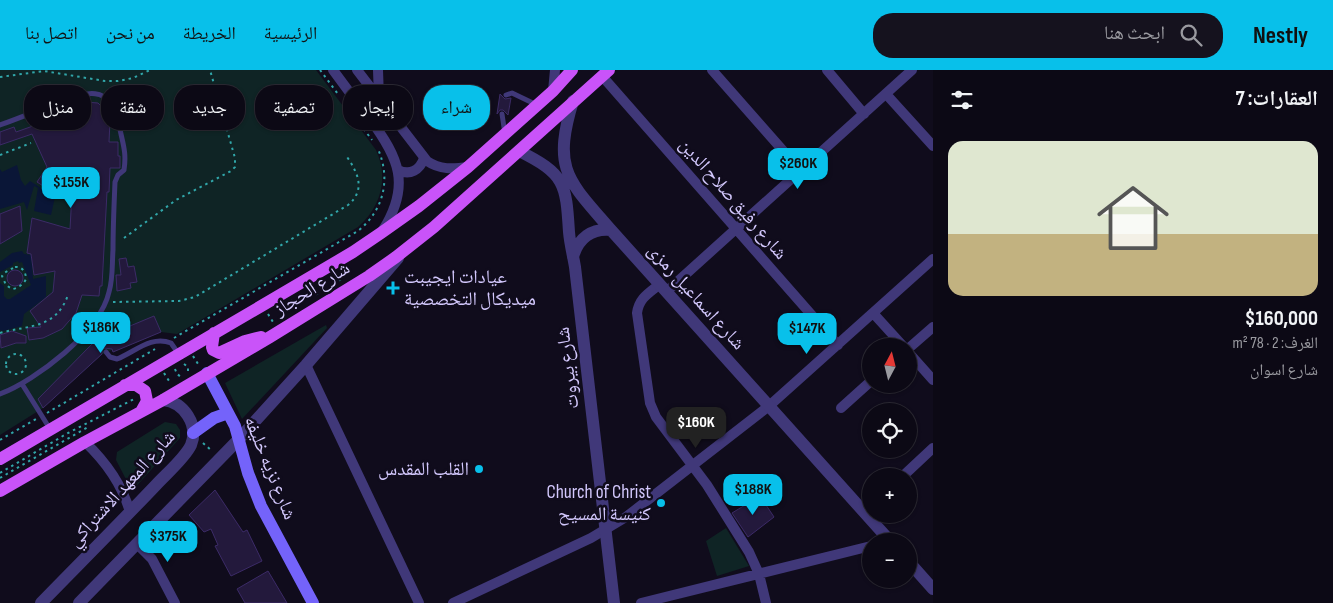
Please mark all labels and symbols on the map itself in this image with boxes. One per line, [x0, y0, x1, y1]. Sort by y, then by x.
street label: شارع رفيق صلاح الدين [674, 134, 792, 264]
pin: $260K [763, 148, 833, 190]
pin: $155K [36, 166, 106, 209]
street label: شارع اسماعيل رمزى [642, 239, 750, 355]
street label: شارع الحجاز [269, 257, 354, 322]
place label: عيادات ايجيبت ميديكال التخصصية [404, 266, 536, 311]
marker: عيادات ايجيبت ميديكال التخصصية [386, 281, 400, 295]
pin: $186K [66, 312, 136, 354]
pin: $147K [772, 312, 842, 355]
street label: شارع بيروت [552, 326, 584, 410]
north arrow [862, 338, 918, 392]
pin: $160K [661, 406, 731, 449]
street label: شارع نزيه خليفه [239, 413, 301, 523]
street label: شارع المعهد الاشتراكي [63, 426, 183, 554]
place label: القلب المقدس [378, 458, 469, 481]
marker: القلب المقدس [473, 463, 485, 475]
pin: $188K [718, 474, 788, 516]
place label: Church of Christ كنيسة المسيح [547, 481, 651, 526]
marker: Church of Christ كنيسة المسيح [655, 497, 667, 509]
pin: $375K [133, 520, 203, 563]

